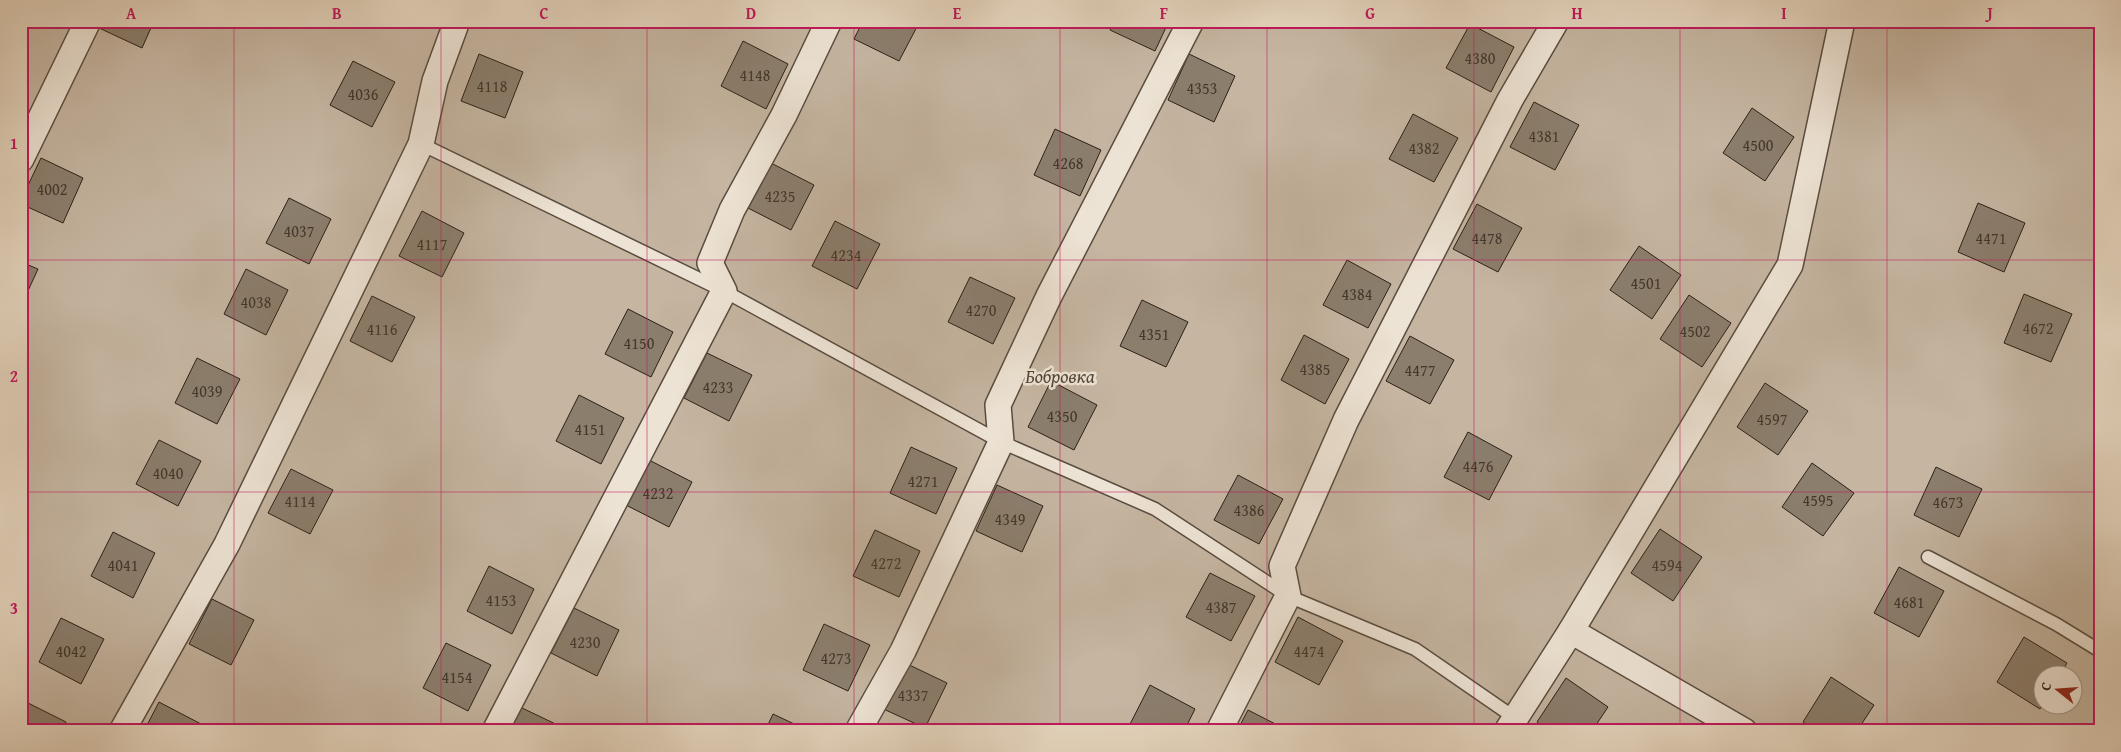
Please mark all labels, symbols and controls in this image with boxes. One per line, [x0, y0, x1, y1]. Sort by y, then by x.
text: A [126, 1, 137, 25]
text: B [332, 1, 342, 25]
text: C [539, 1, 549, 25]
text: D [746, 1, 756, 25]
text: E [953, 1, 962, 25]
text: F [1160, 1, 1168, 25]
text: G [1365, 1, 1375, 25]
text: H [1571, 1, 1583, 25]
text: I [1781, 1, 1787, 25]
text: J [1984, 1, 1993, 25]
house number: 4380 [1465, 46, 1496, 70]
house number: 4148 [740, 63, 771, 87]
house number: 4118 [477, 74, 508, 98]
house number: 4353 [1187, 76, 1217, 100]
house number: 4036 [348, 82, 379, 106]
house number: 4381 [1529, 124, 1559, 148]
text: 1 [10, 131, 18, 155]
house number: 4500 [1743, 133, 1774, 157]
house number: 4382 [1409, 136, 1439, 160]
house number: 4268 [1053, 151, 1084, 175]
house number: 4002 [37, 177, 67, 201]
house number: 4235 [765, 184, 795, 208]
house number: 4037 [284, 219, 315, 243]
house number: 4478 [1472, 226, 1503, 250]
house number: 4471 [1976, 226, 2006, 250]
house number: 4117 [417, 232, 448, 256]
house number: 4234 [831, 243, 862, 267]
house number: 4501 [1631, 271, 1661, 295]
house number: 4384 [1342, 282, 1373, 306]
house number: 4038 [241, 290, 272, 314]
house number: 4270 [966, 298, 997, 322]
house number: 4672 [2023, 316, 2053, 340]
house number: 4116 [367, 317, 398, 341]
house number: 4502 [1680, 319, 1710, 343]
house number: 4351 [1139, 322, 1169, 346]
house number: 4150 [624, 331, 655, 355]
house number: 4385 [1300, 357, 1330, 381]
house number: 4477 [1405, 358, 1436, 382]
park label: Бобровка [1025, 362, 1095, 390]
text: 2 [10, 364, 18, 388]
house number: 4233 [703, 375, 733, 399]
house number: 4039 [192, 379, 223, 403]
house number: 4350 [1047, 404, 1078, 428]
house number: 4597 [1757, 407, 1788, 431]
house number: 4151 [575, 417, 605, 441]
house number: 4476 [1463, 454, 1494, 478]
house number: 4040 [153, 461, 184, 485]
house number: 4271 [908, 469, 938, 493]
house number: 4232 [643, 481, 673, 505]
house number: 4595 [1803, 488, 1833, 512]
house number: 4114 [285, 489, 316, 513]
house number: 4673 [1933, 490, 1963, 514]
house number: 4386 [1234, 498, 1265, 522]
house number: 4349 [995, 507, 1026, 531]
house number: 4272 [871, 551, 901, 575]
house number: 4041 [108, 553, 138, 577]
house number: 4594 [1652, 553, 1683, 577]
house number: 4153 [486, 588, 516, 612]
house number: 4681 [1894, 590, 1924, 614]
house number: 4387 [1206, 595, 1237, 619]
text: 3 [10, 596, 18, 620]
house number: 4230 [570, 630, 601, 654]
house number: 4042 [56, 639, 86, 663]
house number: 4474 [1294, 639, 1325, 663]
house number: 4273 [821, 646, 851, 670]
north arrow [2034, 664, 2084, 714]
house number: 4154 [442, 665, 473, 689]
text: С [2035, 679, 2056, 693]
house number: 4337 [898, 683, 929, 707]

